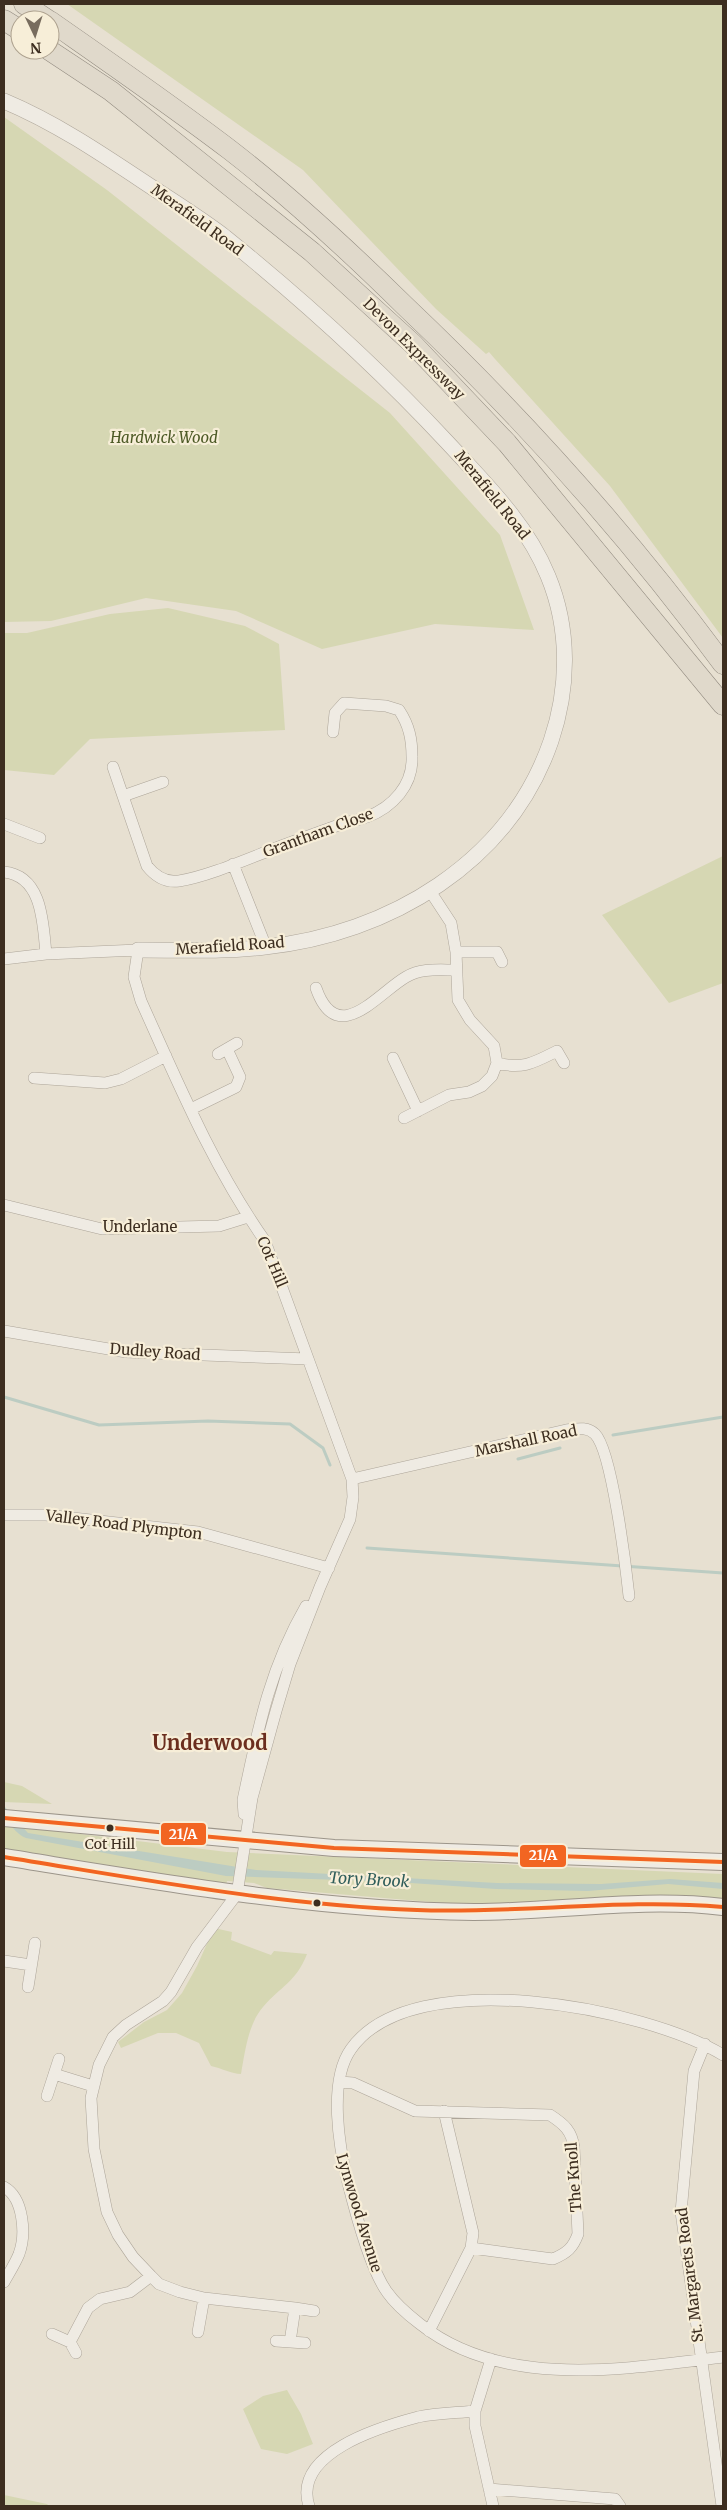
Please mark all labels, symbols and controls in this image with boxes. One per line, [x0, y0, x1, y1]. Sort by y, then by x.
north arrow [10, 10, 60, 60]
text: N [30, 39, 42, 57]
street label: Merafield Road [147, 180, 247, 259]
street label: Devon Expressway [359, 294, 469, 404]
park label: Hardwick Wood [109, 428, 218, 447]
street label: Merafield Road [451, 446, 534, 543]
street label: Grantham Close [260, 804, 376, 861]
street label: Merafield Road [175, 932, 285, 959]
street label: Underlane [103, 1217, 177, 1236]
street label: Cot Hill [253, 1233, 292, 1291]
street label: Dudley Road [109, 1339, 201, 1364]
street label: Marshall Road [473, 1420, 579, 1461]
street label: Valley Road Plympton [44, 1505, 203, 1544]
district label: Underwood [152, 1730, 268, 1755]
line badge: 21/A [160, 1822, 207, 1846]
marker: Cot Hill [105, 1823, 115, 1833]
text: 21/A [169, 1825, 198, 1843]
place label: Cot Hill [85, 1835, 136, 1853]
line badge: 21/A [519, 1844, 567, 1868]
text: 21/A [529, 1846, 558, 1864]
water label: Tory Brook [328, 1867, 410, 1891]
unlabelled marker [312, 1898, 322, 1908]
street label: The Knoll [562, 2141, 585, 2213]
street label: Lynwood Avenue [332, 2151, 387, 2275]
street label: St. Margarets Road [672, 2206, 707, 2344]

